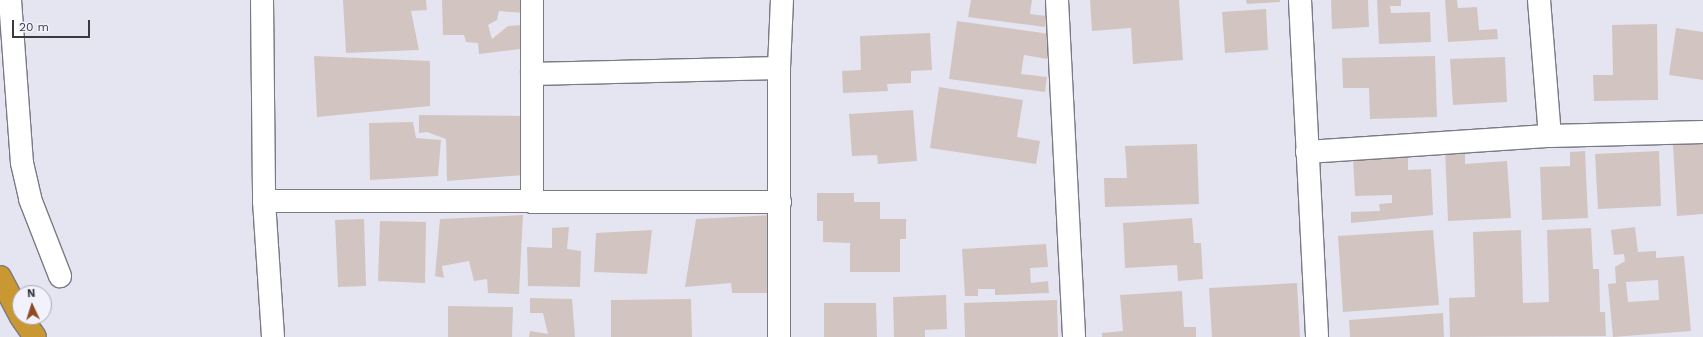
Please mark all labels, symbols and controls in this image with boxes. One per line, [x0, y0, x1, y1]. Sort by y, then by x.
scale bar [14, 12, 92, 38]
text: 20 m [19, 20, 49, 34]
north arrow [12, 285, 52, 325]
text: N [27, 287, 36, 300]

